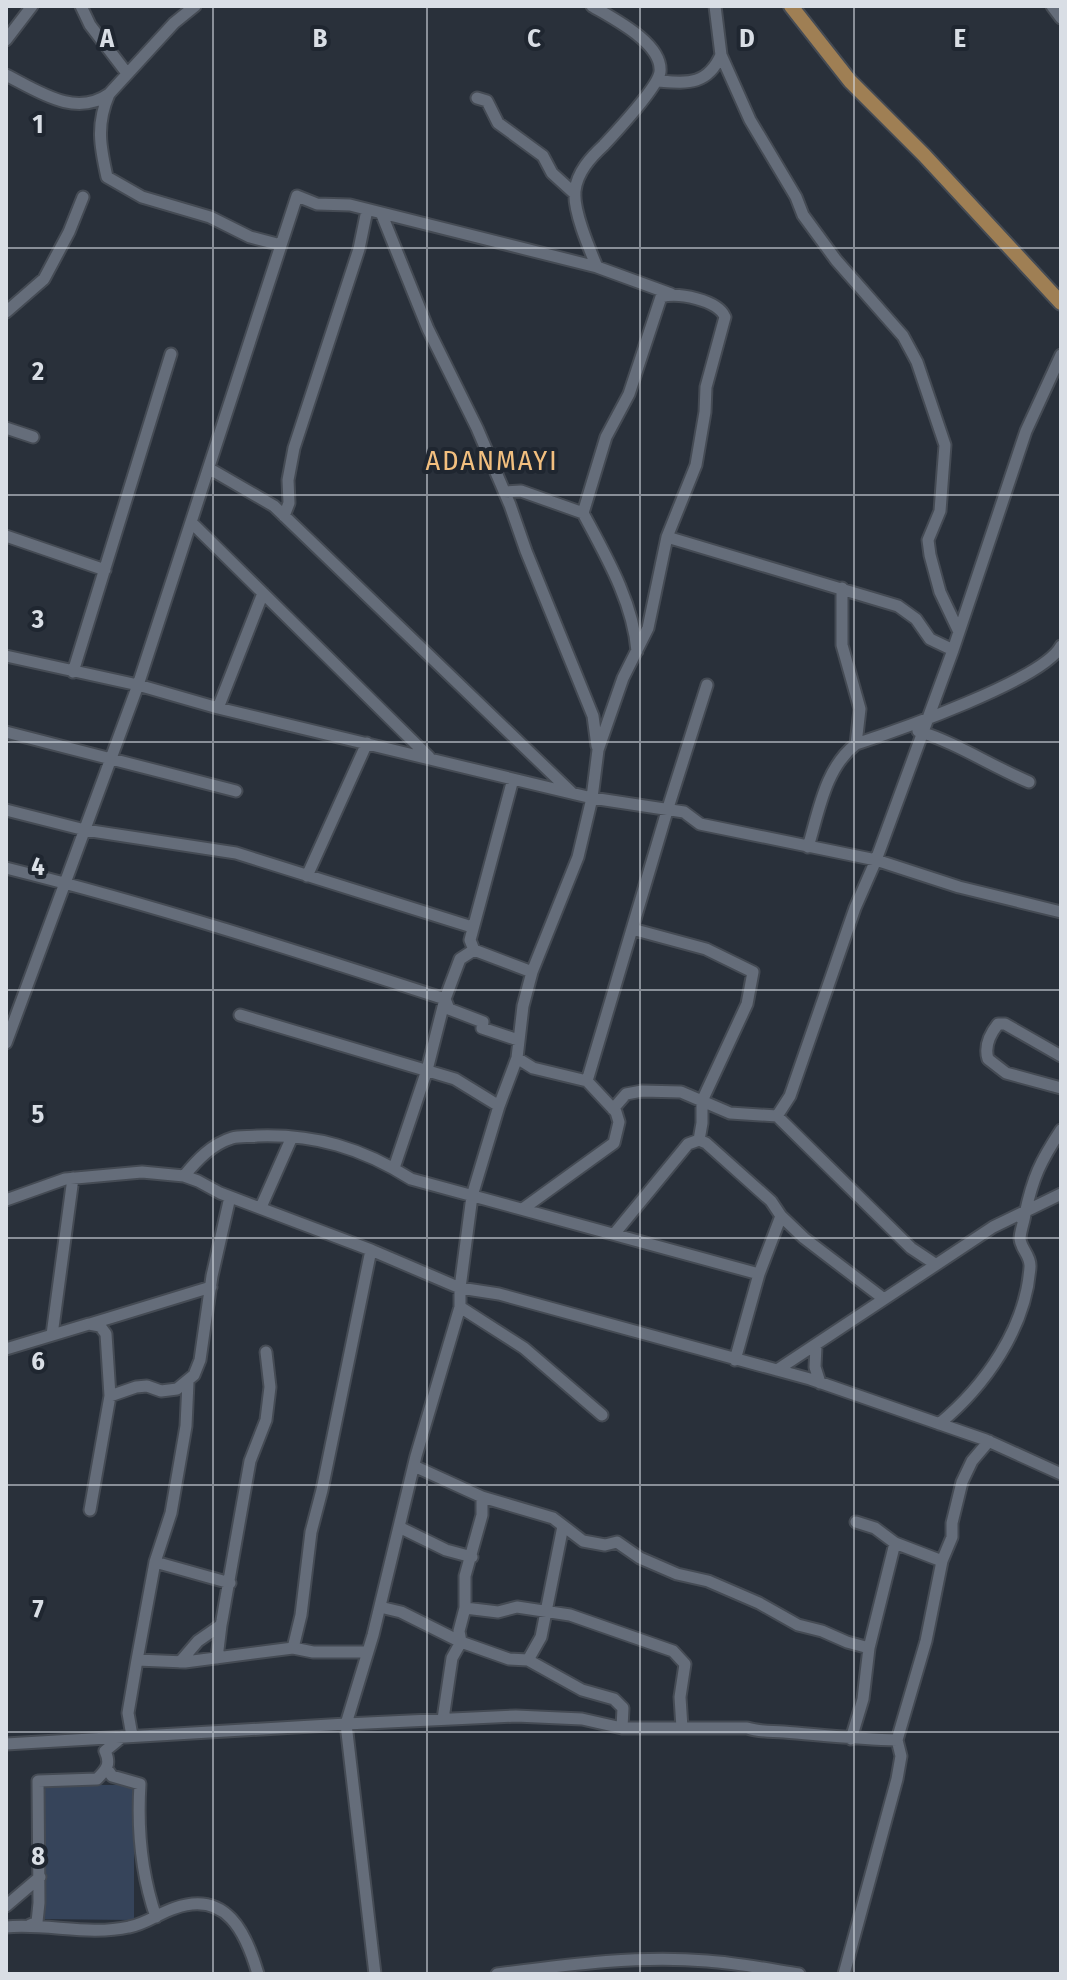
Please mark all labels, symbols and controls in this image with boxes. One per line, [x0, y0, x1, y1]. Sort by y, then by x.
text: A [99, 23, 115, 54]
text: B [313, 23, 328, 54]
text: C [527, 23, 541, 54]
text: D [739, 23, 755, 54]
text: E [954, 23, 966, 54]
text: 1 [33, 109, 44, 140]
text: 2 [31, 356, 44, 387]
district label: ADANMAYI [426, 444, 559, 477]
text: 3 [31, 604, 44, 635]
text: 4 [31, 851, 45, 882]
text: 5 [32, 1099, 45, 1130]
text: 6 [31, 1346, 45, 1377]
text: 7 [32, 1594, 44, 1625]
text: 8 [31, 1841, 45, 1872]

